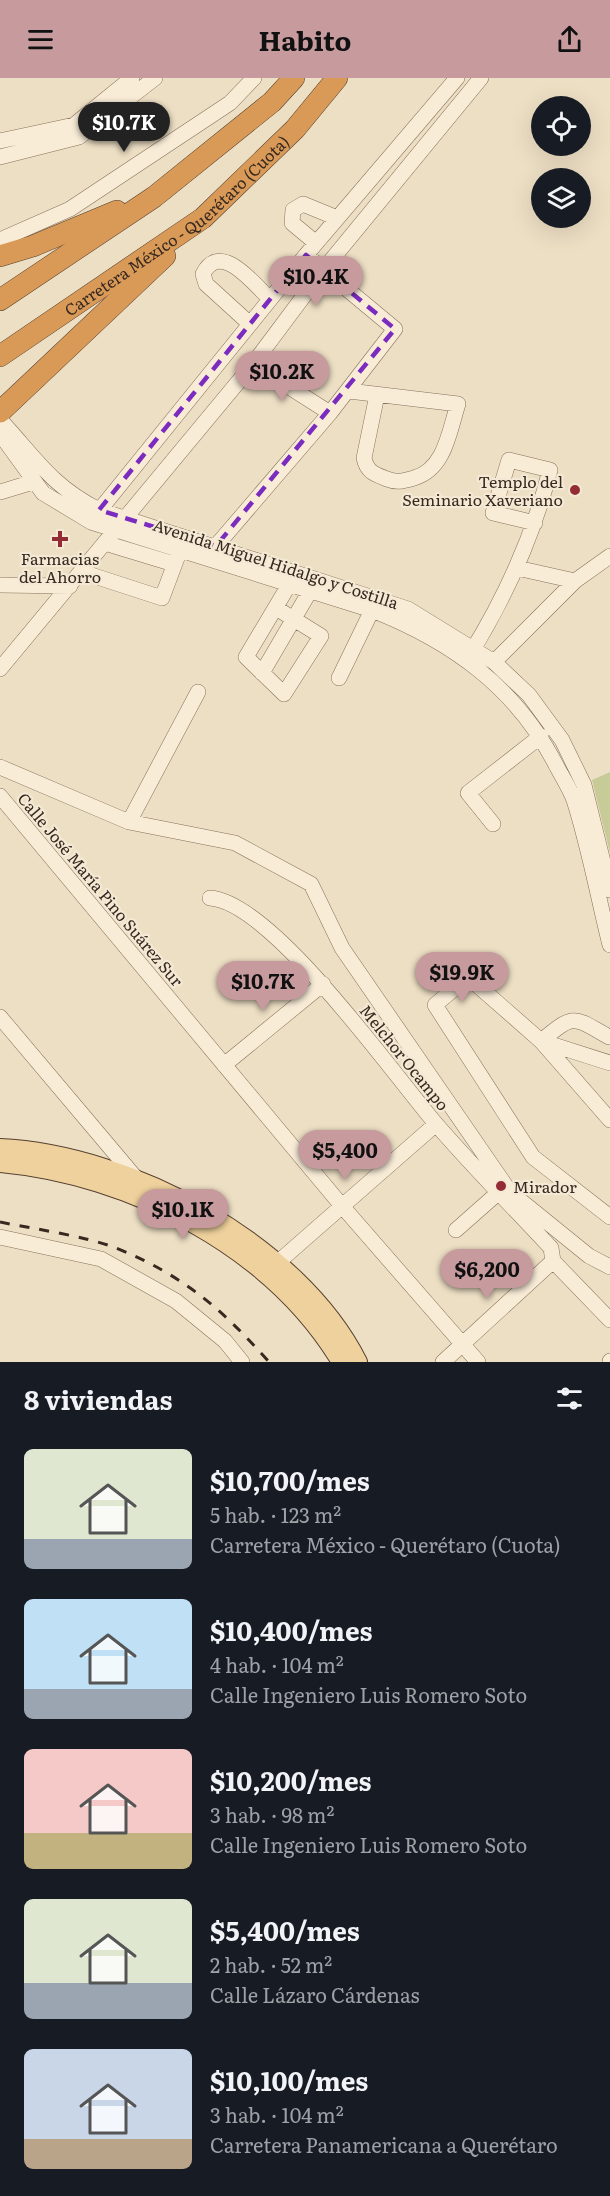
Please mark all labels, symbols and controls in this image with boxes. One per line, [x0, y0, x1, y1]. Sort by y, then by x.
text: Habito [259, 19, 351, 59]
icon: menu [24, 23, 57, 56]
icon: share [553, 23, 586, 56]
map controls [531, 96, 591, 228]
button: locate [531, 96, 591, 156]
pin: $10.7K [75, 102, 173, 153]
text: $10.7K [92, 106, 156, 136]
street label: Carretera México - Querétaro (Cuota) [59, 129, 294, 321]
button: layers [531, 168, 591, 228]
pin: $10.4K [267, 256, 365, 307]
text: $10.4K [283, 260, 349, 290]
pin: $10.2K [233, 351, 331, 402]
text: $10.2K [249, 355, 315, 385]
place label: Templo del Seminario Xaveriano [402, 469, 563, 511]
marker: Templo del Seminario Xaveriano [568, 483, 582, 497]
street label: Avenida Miguel Hidalgo y Costilla [150, 512, 402, 614]
marker: Farmacias del Ahorro [53, 532, 67, 546]
place label: Farmacias del Ahorro [19, 546, 101, 588]
street label: Calle José María Pino Suárez Sur [13, 787, 190, 991]
pin: $19.9K [413, 952, 511, 1003]
text: $19.9K [429, 956, 495, 986]
pin: $10.7K [214, 961, 312, 1012]
text: $10.7K [231, 965, 295, 995]
street label: Melchor Ocampo [355, 999, 455, 1115]
pin: $5,400 [296, 1130, 394, 1181]
text: $5,400 [312, 1134, 378, 1164]
place label: Mirador [513, 1174, 577, 1198]
marker: Mirador [494, 1179, 508, 1193]
pin: $10.1K [134, 1189, 232, 1240]
text: $10.1K [151, 1193, 215, 1223]
pin: $6,200 [438, 1249, 536, 1300]
text: $6,200 [454, 1253, 520, 1283]
text: 8 viviendas [24, 1379, 172, 1418]
icon: filters [553, 1382, 586, 1415]
text: $10,700/mes [210, 1460, 370, 1499]
icon: home [72, 1473, 144, 1545]
text: 5 hab. · 123 m² [210, 1499, 341, 1529]
text: Carretera México - Querétaro (Cuota) [210, 1529, 561, 1559]
text: $10,400/mes [210, 1610, 372, 1649]
icon: home [72, 1623, 144, 1695]
text: 4 hab. · 104 m² [210, 1649, 344, 1679]
text: Calle Ingeniero Luis Romero Soto [210, 1679, 527, 1709]
text: $10,200/mes [210, 1760, 371, 1799]
icon: home [72, 1773, 144, 1845]
text: 3 hab. · 98 m² [210, 1799, 334, 1829]
text: Calle Ingeniero Luis Romero Soto [210, 1829, 527, 1859]
text: $5,400/mes [210, 1910, 360, 1949]
icon: home [72, 1923, 144, 1995]
text: 2 hab. · 52 m² [210, 1949, 332, 1979]
text: Calle Lázaro Cárdenas [210, 1979, 420, 2009]
text: $10,100/mes [210, 2060, 368, 2099]
icon: home [72, 2073, 144, 2145]
text: 3 hab. · 104 m² [210, 2099, 344, 2129]
text: Carretera Panamericana a Querétaro [210, 2129, 558, 2159]

